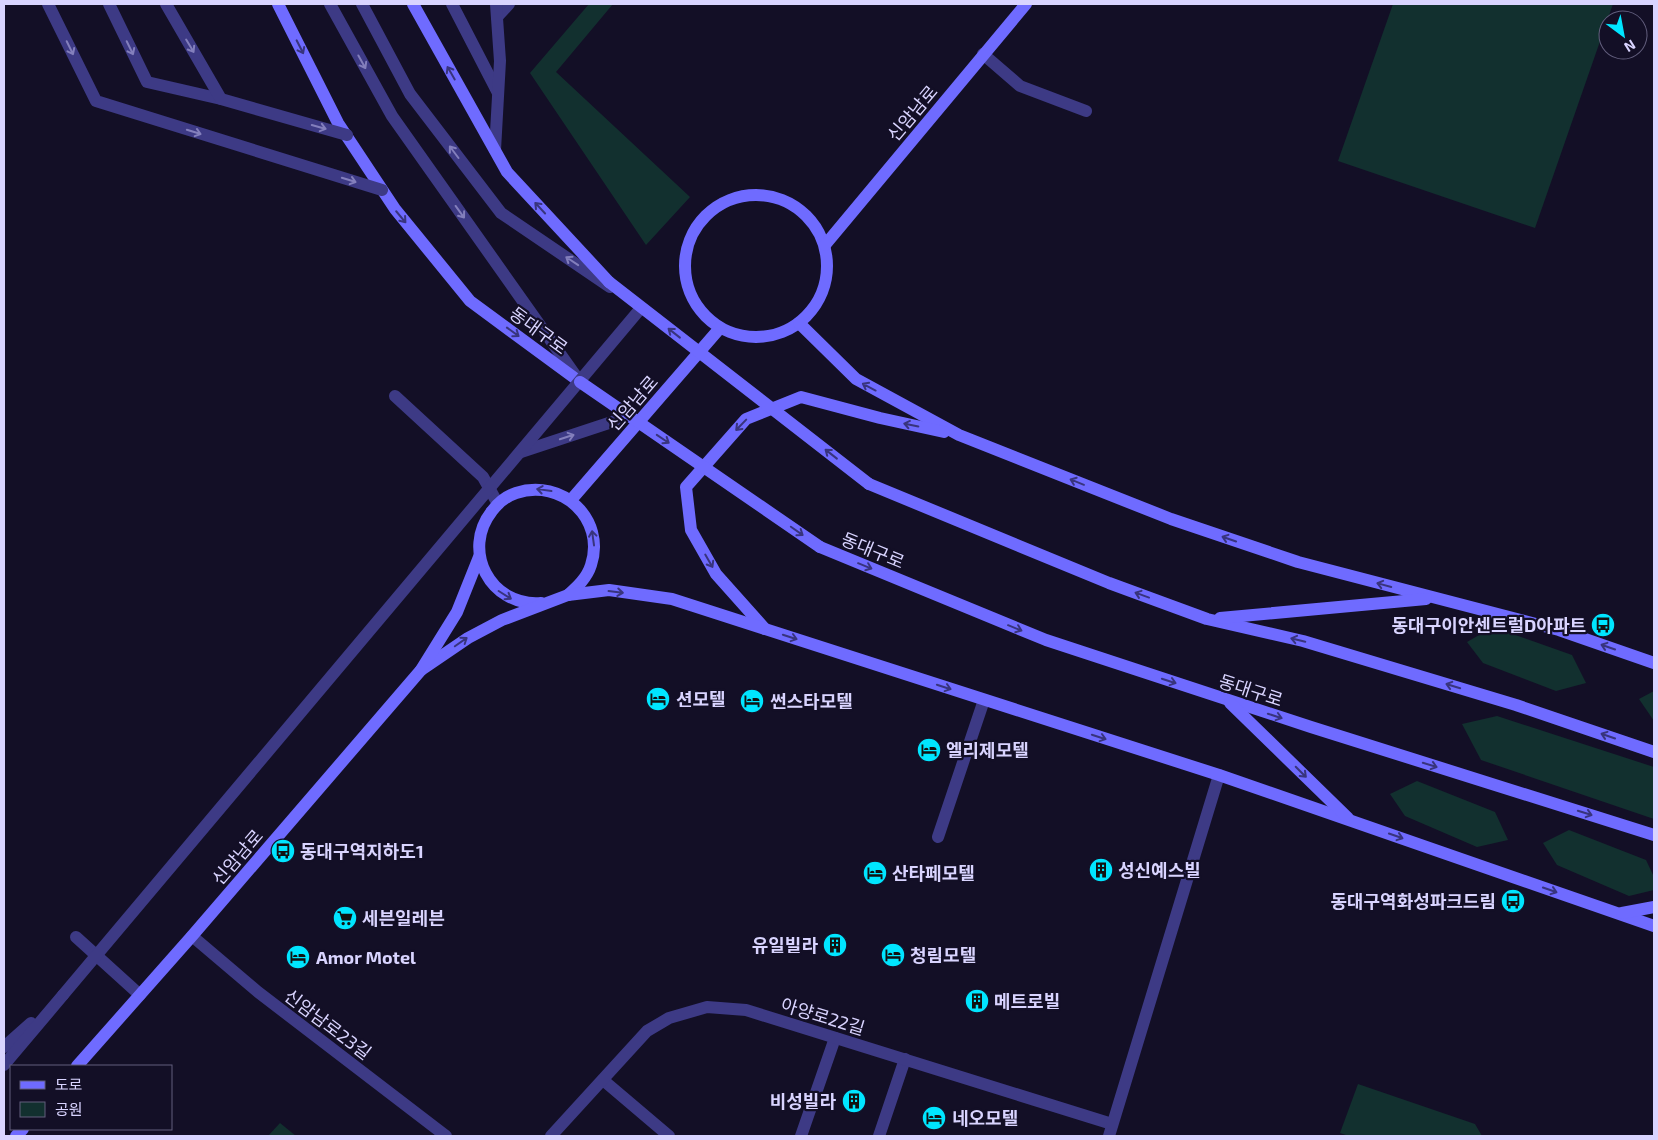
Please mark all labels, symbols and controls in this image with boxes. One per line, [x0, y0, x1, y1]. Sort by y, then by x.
north arrow [1598, 10, 1648, 60]
text: N [1621, 37, 1639, 56]
one-way arrow [185, 39, 195, 53]
one-way arrow [296, 39, 305, 54]
one-way arrow [65, 40, 75, 55]
one-way arrow [125, 40, 135, 55]
one-way arrow [358, 54, 367, 69]
one-way arrow [446, 66, 456, 81]
street label: 신암남로 [882, 81, 942, 145]
one-way arrow [310, 123, 326, 133]
one-way arrow [185, 127, 201, 137]
one-way arrow [449, 145, 460, 158]
one-way arrow [341, 175, 357, 185]
one-way arrow [534, 201, 546, 214]
one-way arrow [455, 205, 465, 219]
one-way arrow [395, 210, 406, 223]
one-way arrow [565, 255, 579, 265]
street label: 동대구로 [506, 302, 572, 358]
one-way arrow [506, 327, 519, 338]
one-way arrow [668, 328, 681, 339]
street label: 신암남로 [602, 371, 662, 435]
one-way arrow [862, 382, 877, 392]
one-way arrow [735, 419, 747, 431]
one-way arrow [903, 420, 919, 429]
one-way arrow [559, 431, 575, 441]
one-way arrow [656, 434, 670, 444]
one-way arrow [824, 449, 838, 459]
one-way arrow [1069, 476, 1084, 485]
one-way arrow [536, 485, 552, 495]
one-way arrow [790, 526, 804, 536]
street label: 동대구로 [838, 527, 908, 573]
one-way arrow [588, 530, 598, 546]
one-way arrow [1221, 533, 1237, 543]
one-way arrow [704, 554, 714, 568]
one-way arrow [857, 561, 872, 571]
one-way arrow [1377, 579, 1393, 589]
one-way arrow [608, 587, 624, 597]
one-way arrow [498, 590, 512, 600]
one-way arrow [1135, 590, 1150, 599]
bus stop icon: 동대구이안센트럴D아파트 [1590, 612, 1616, 638]
place label: 동대구이안센트럴D아파트 [1392, 614, 1586, 636]
one-way arrow [1007, 624, 1023, 633]
one-way arrow [781, 633, 797, 643]
one-way arrow [1290, 635, 1306, 644]
one-way arrow [454, 637, 468, 647]
one-way arrow [1600, 642, 1616, 652]
street label: 동대구로 [1216, 669, 1286, 711]
one-way arrow [1161, 677, 1176, 686]
one-way arrow [1446, 681, 1462, 691]
one-way arrow [936, 683, 952, 692]
hotel icon: 션모텔 [645, 686, 671, 712]
place label: 션모텔 [676, 688, 726, 710]
hotel icon: 썬스타모텔 [739, 688, 765, 714]
place label: 썬스타모텔 [770, 690, 853, 712]
one-way arrow [1267, 711, 1283, 721]
one-way arrow [1601, 731, 1616, 740]
one-way arrow [1091, 732, 1107, 742]
hotel icon: 엘리제모텔 [916, 737, 942, 763]
place label: 엘리제모텔 [946, 739, 1029, 761]
one-way arrow [1422, 760, 1438, 770]
one-way arrow [1294, 766, 1307, 778]
one-way arrow [1577, 809, 1593, 819]
street label: 신암남로 [207, 825, 267, 889]
one-way arrow [1388, 832, 1404, 842]
bus stop icon: 동대구역지하도1 [270, 838, 296, 864]
place label: 동대구역지하도1 [300, 840, 424, 862]
building icon: 성신예스빌 [1088, 857, 1114, 883]
place label: 성신예스빌 [1118, 859, 1201, 881]
hotel icon: 산타페모텔 [862, 860, 888, 886]
place label: 산타페모텔 [892, 862, 975, 884]
one-way arrow [1542, 885, 1558, 895]
bus stop icon: 동대구역화성파크드림 [1500, 888, 1526, 914]
place label: 동대구역화성파크드림 [1330, 890, 1496, 912]
supermarket icon: 세븐일레븐 [332, 905, 358, 931]
place label: 세븐일레븐 [362, 907, 445, 929]
building icon: 유일빌라 [822, 932, 848, 958]
place label: 유일빌라 [752, 934, 818, 956]
hotel icon: 청림모텔 [880, 942, 906, 968]
hotel icon: Amor Motel [285, 944, 311, 970]
place label: 청림모텔 [910, 944, 976, 966]
place label: Amor Motel [316, 946, 416, 968]
street label: 신암남로23길 [280, 984, 376, 1064]
building icon: 메트로빌 [964, 988, 990, 1014]
place label: 메트로빌 [994, 990, 1060, 1012]
street label: 아양로22길 [778, 993, 868, 1039]
legend [10, 1065, 172, 1130]
text: 도로 [55, 1075, 83, 1093]
building icon: 비성빌라 [841, 1088, 867, 1114]
place label: 비성빌라 [770, 1090, 836, 1112]
text: 공원 [55, 1100, 83, 1118]
hotel icon: 네오모텔 [921, 1105, 947, 1131]
place label: 네오모텔 [952, 1107, 1018, 1129]

